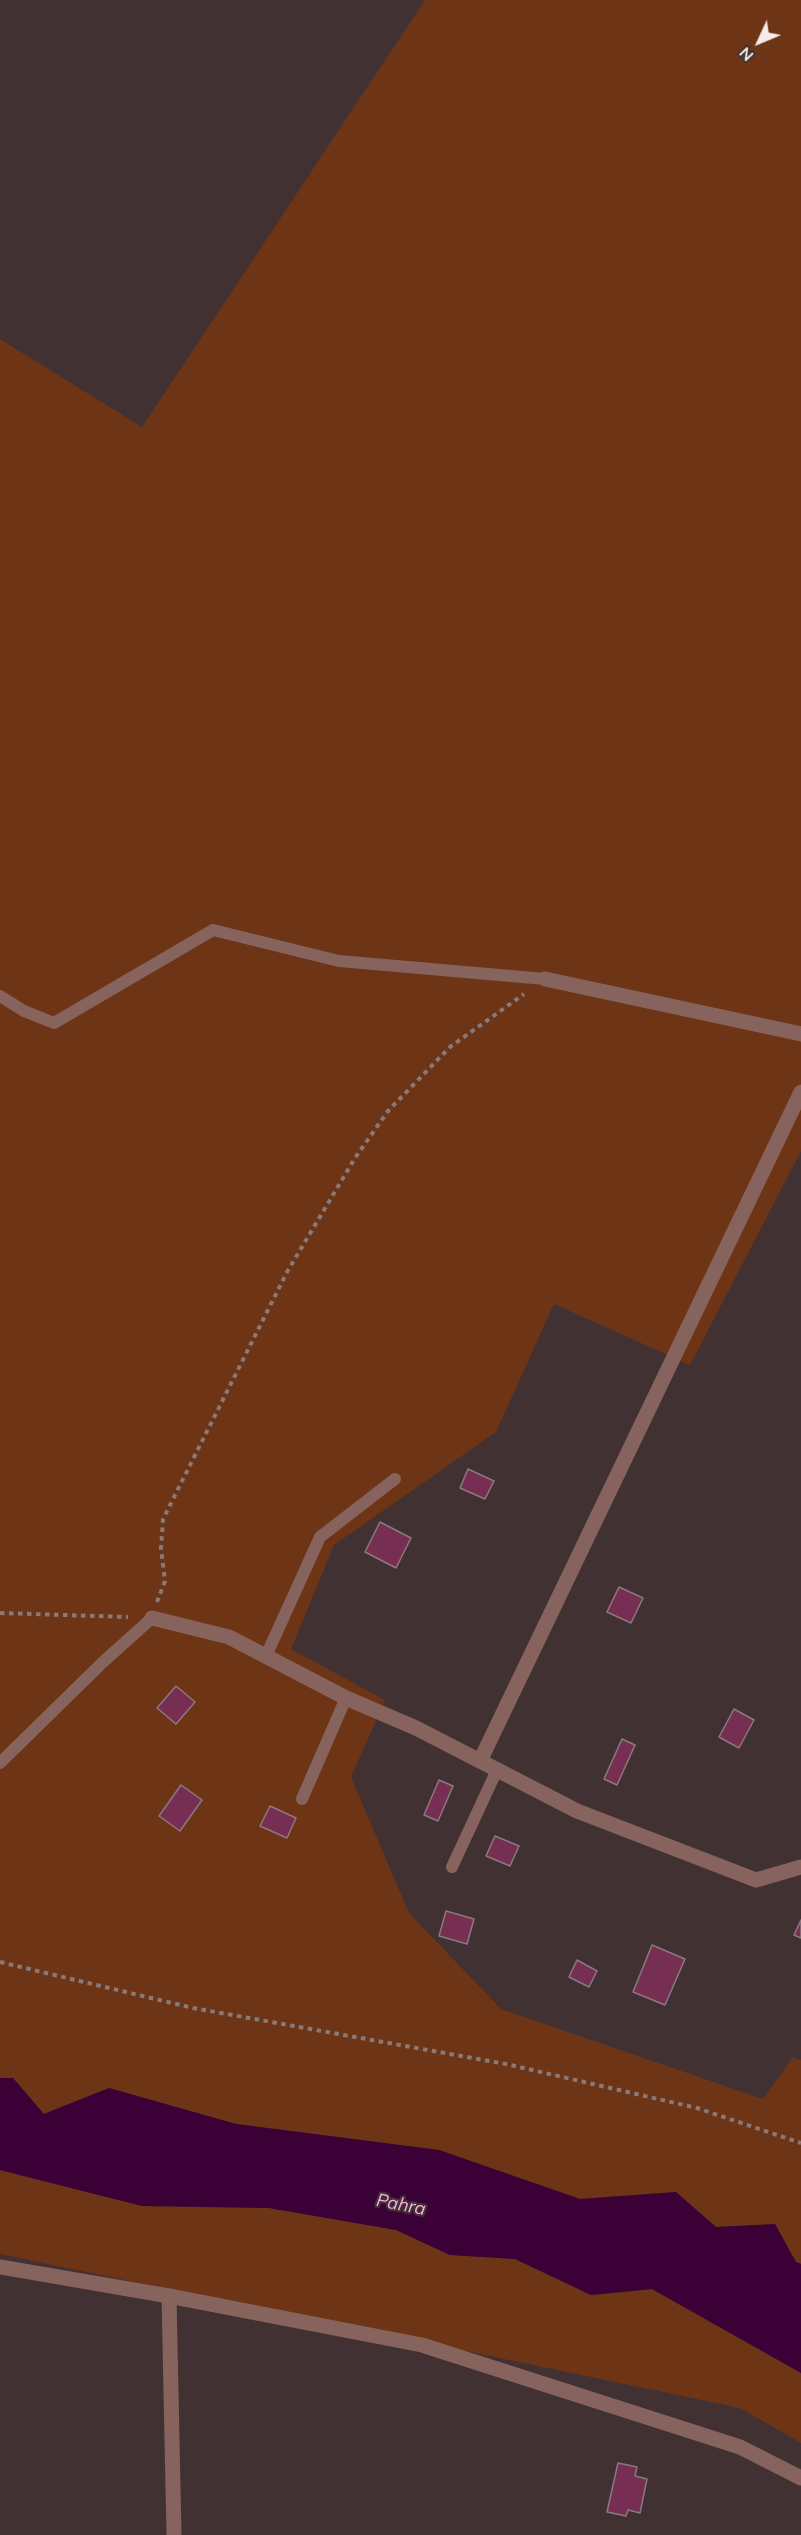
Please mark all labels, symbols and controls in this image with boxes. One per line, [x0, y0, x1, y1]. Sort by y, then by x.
north arrow [729, 12, 789, 72]
text: N [735, 43, 757, 66]
water label: Pahra [374, 2190, 428, 2220]

